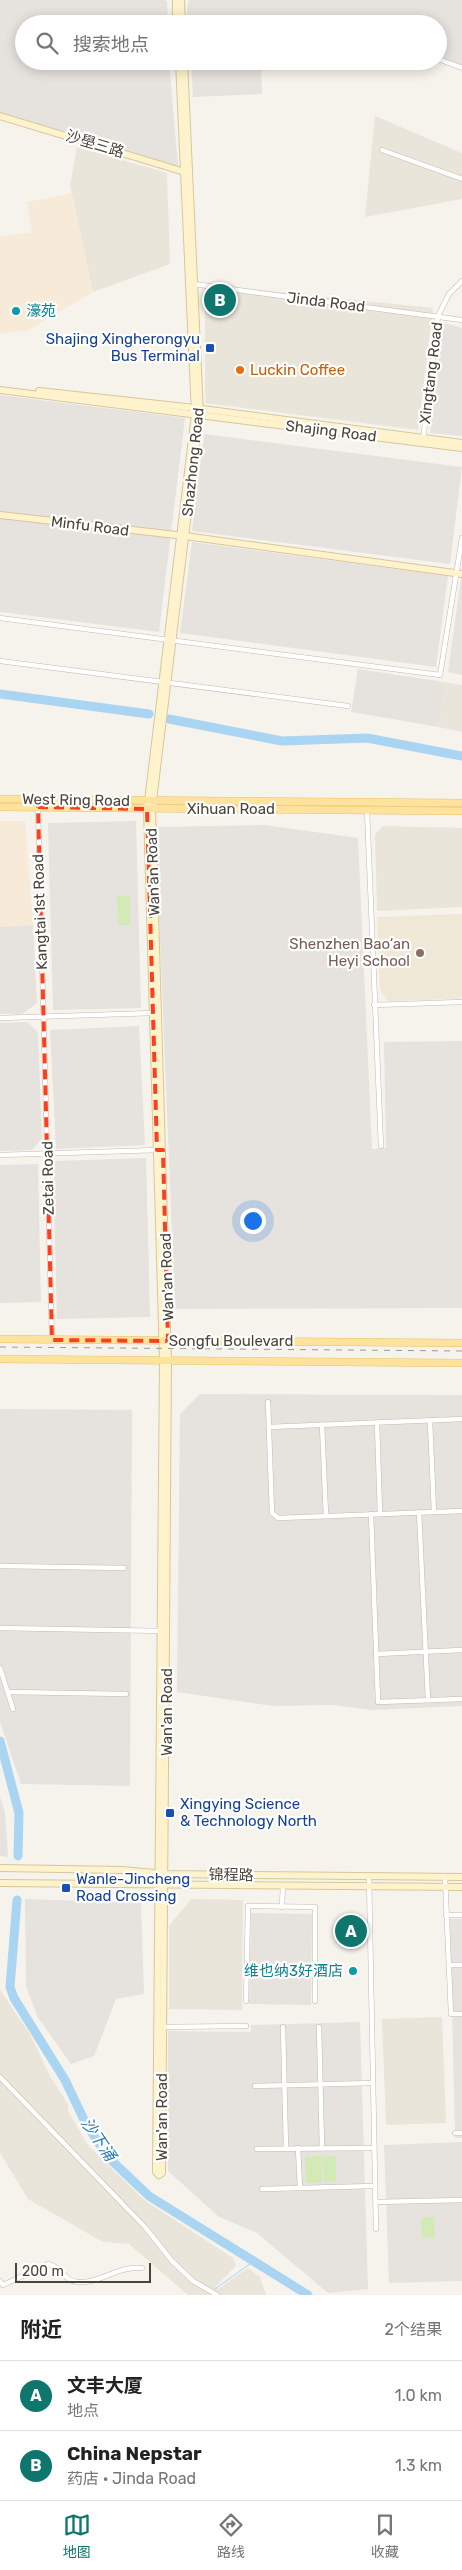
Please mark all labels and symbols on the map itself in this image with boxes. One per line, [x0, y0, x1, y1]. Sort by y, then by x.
street label: 沙壆三路 [64, 127, 126, 161]
pin: B [204, 281, 236, 319]
street label: Jinda Road [286, 288, 366, 316]
place label: 濠苑 [26, 302, 56, 320]
marker: 濠苑 [10, 305, 22, 317]
street label: Xingtang Road [416, 321, 446, 425]
place label: Shajing Xingherongyu Bus Terminal [46, 330, 200, 365]
marker: Shajing Xingherongyu Bus Terminal [204, 342, 216, 354]
place label: Luckin Coffee [250, 361, 345, 379]
marker: Luckin Coffee [234, 364, 246, 376]
street label: Shazhong Road [178, 407, 208, 517]
street label: Shajing Road [284, 416, 378, 446]
street label: Minfu Road [50, 512, 130, 540]
street label: West Ring Road [22, 790, 130, 810]
street label: Xihuan Road [187, 800, 275, 818]
street label: Wan'an Road [142, 828, 164, 916]
street label: Kangtai 1st Road [29, 854, 51, 970]
place label: Shenzhen Bao‘an Heyi School [289, 935, 410, 970]
marker: Shenzhen Bao‘an Heyi School [414, 947, 426, 959]
street label: Zetai Road [38, 1141, 58, 1215]
your location [240, 1208, 266, 1234]
street label: Wan'an Road [156, 1233, 178, 1321]
street label: Songfu Boulevard [169, 1332, 293, 1350]
street label: Wan'an Road [158, 1668, 176, 1756]
place label: Xingying Science & Technology North [180, 1795, 317, 1830]
marker: Xingying Science & Technology North [164, 1807, 176, 1819]
street label: 锦程路 [208, 1866, 254, 1884]
place label: Wanle-Jincheng Road Crossing [76, 1870, 190, 1905]
marker: Wanle-Jincheng Road Crossing [60, 1882, 72, 1894]
pin: A [335, 1912, 367, 1950]
place label: 维也纳3好酒店 [244, 1962, 343, 1980]
marker: 维也纳3好酒店 [347, 1965, 359, 1977]
street label: Wan'an Road [153, 2073, 171, 2161]
water label: 沙下涌 [77, 2114, 121, 2166]
scale bar [15, 2260, 151, 2283]

